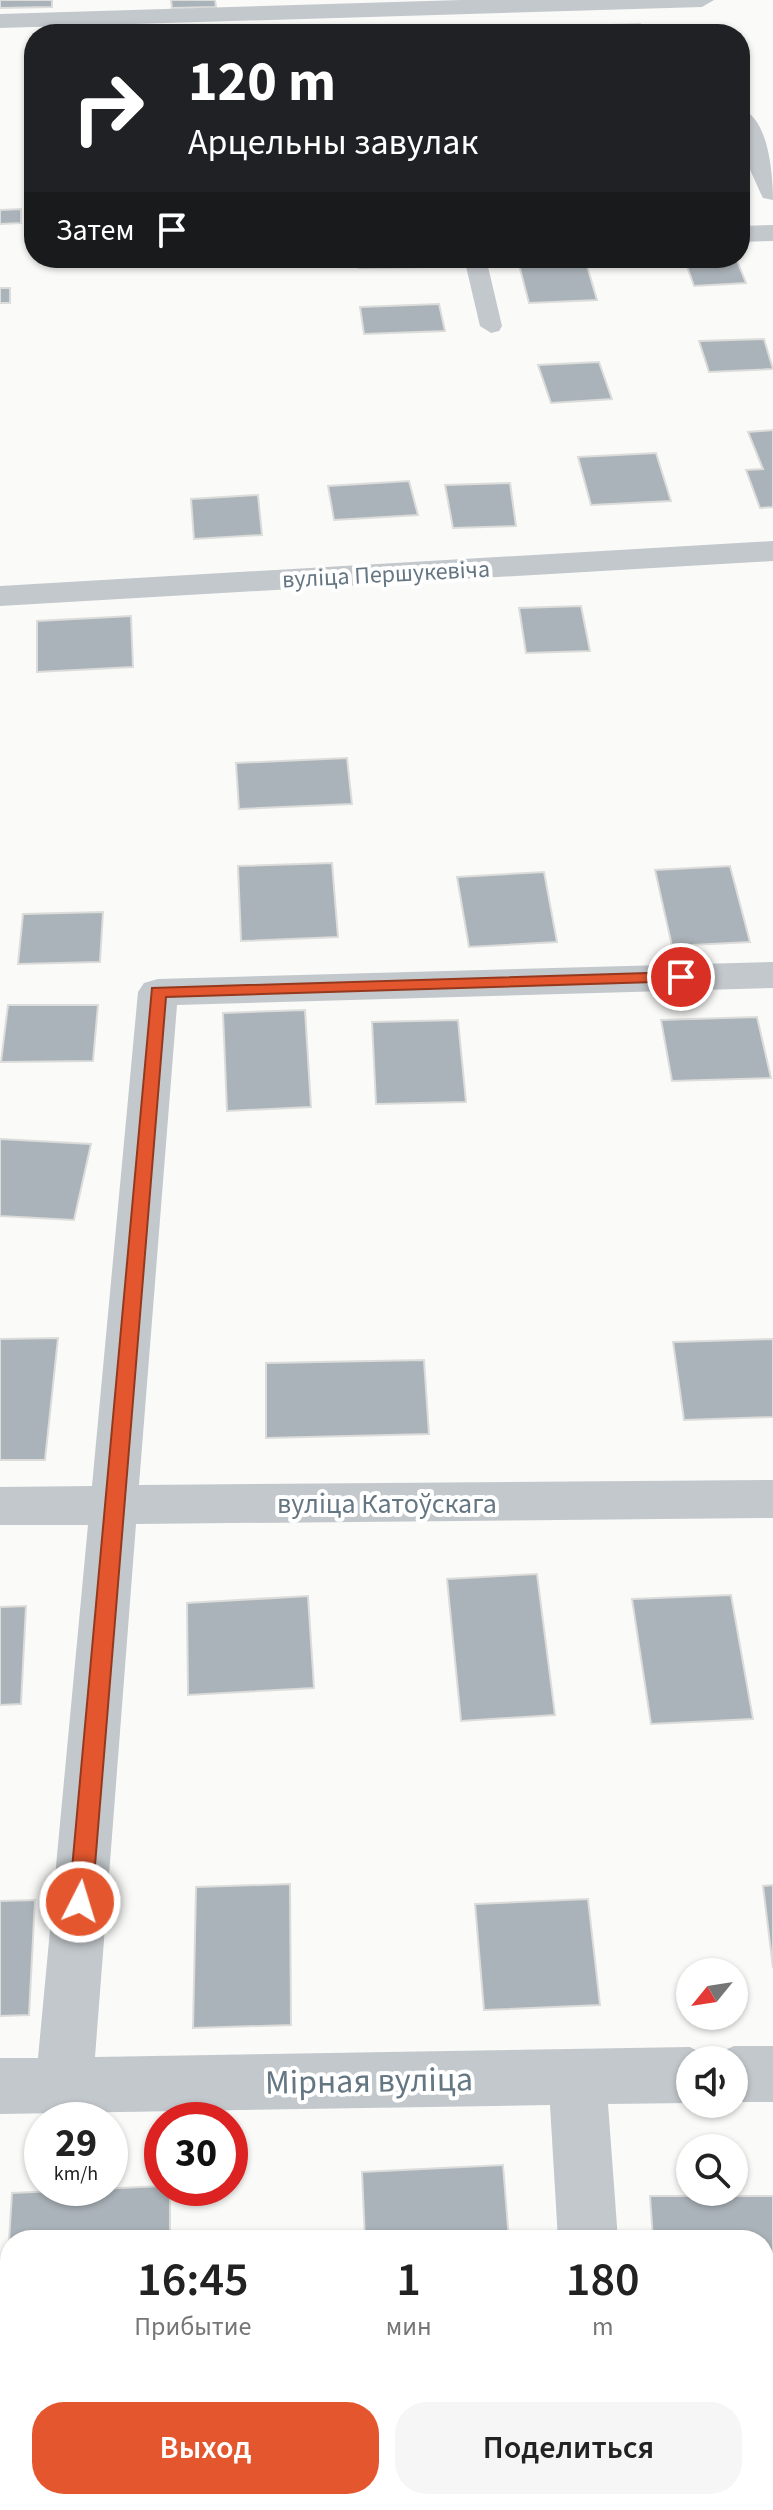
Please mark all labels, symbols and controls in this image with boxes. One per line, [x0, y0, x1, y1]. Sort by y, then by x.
text: 120 m [188, 43, 336, 122]
icon: right [56, 56, 160, 160]
text: Арцельны завулак [188, 117, 478, 168]
icon: arrive [150, 208, 194, 252]
text: Затем [56, 209, 134, 252]
street label: вуліца Першукевіча [281, 552, 491, 597]
pin [647, 943, 715, 1011]
icon: arrive [659, 955, 703, 999]
street label: вуліца Катоўскага [277, 1484, 497, 1524]
position arrow [38, 1860, 122, 1944]
north arrow [676, 1958, 748, 2030]
map controls [676, 1958, 748, 2206]
button: sound [676, 2046, 748, 2118]
street label: Мірная вуліца [265, 2055, 473, 2108]
speed limit sign: 30 [144, 2102, 248, 2206]
text: 29 [55, 2115, 97, 2172]
button: search [676, 2134, 748, 2206]
text: km/h [54, 2160, 98, 2188]
text: 16:45 [137, 2246, 249, 2314]
text: 1 [396, 2246, 421, 2314]
text: 180 [566, 2246, 640, 2314]
text: Прибытие [134, 2308, 251, 2345]
text: мин [386, 2308, 432, 2345]
text: m [592, 2308, 614, 2345]
button: Выход [32, 2402, 379, 2494]
button: Поделиться [395, 2402, 742, 2494]

